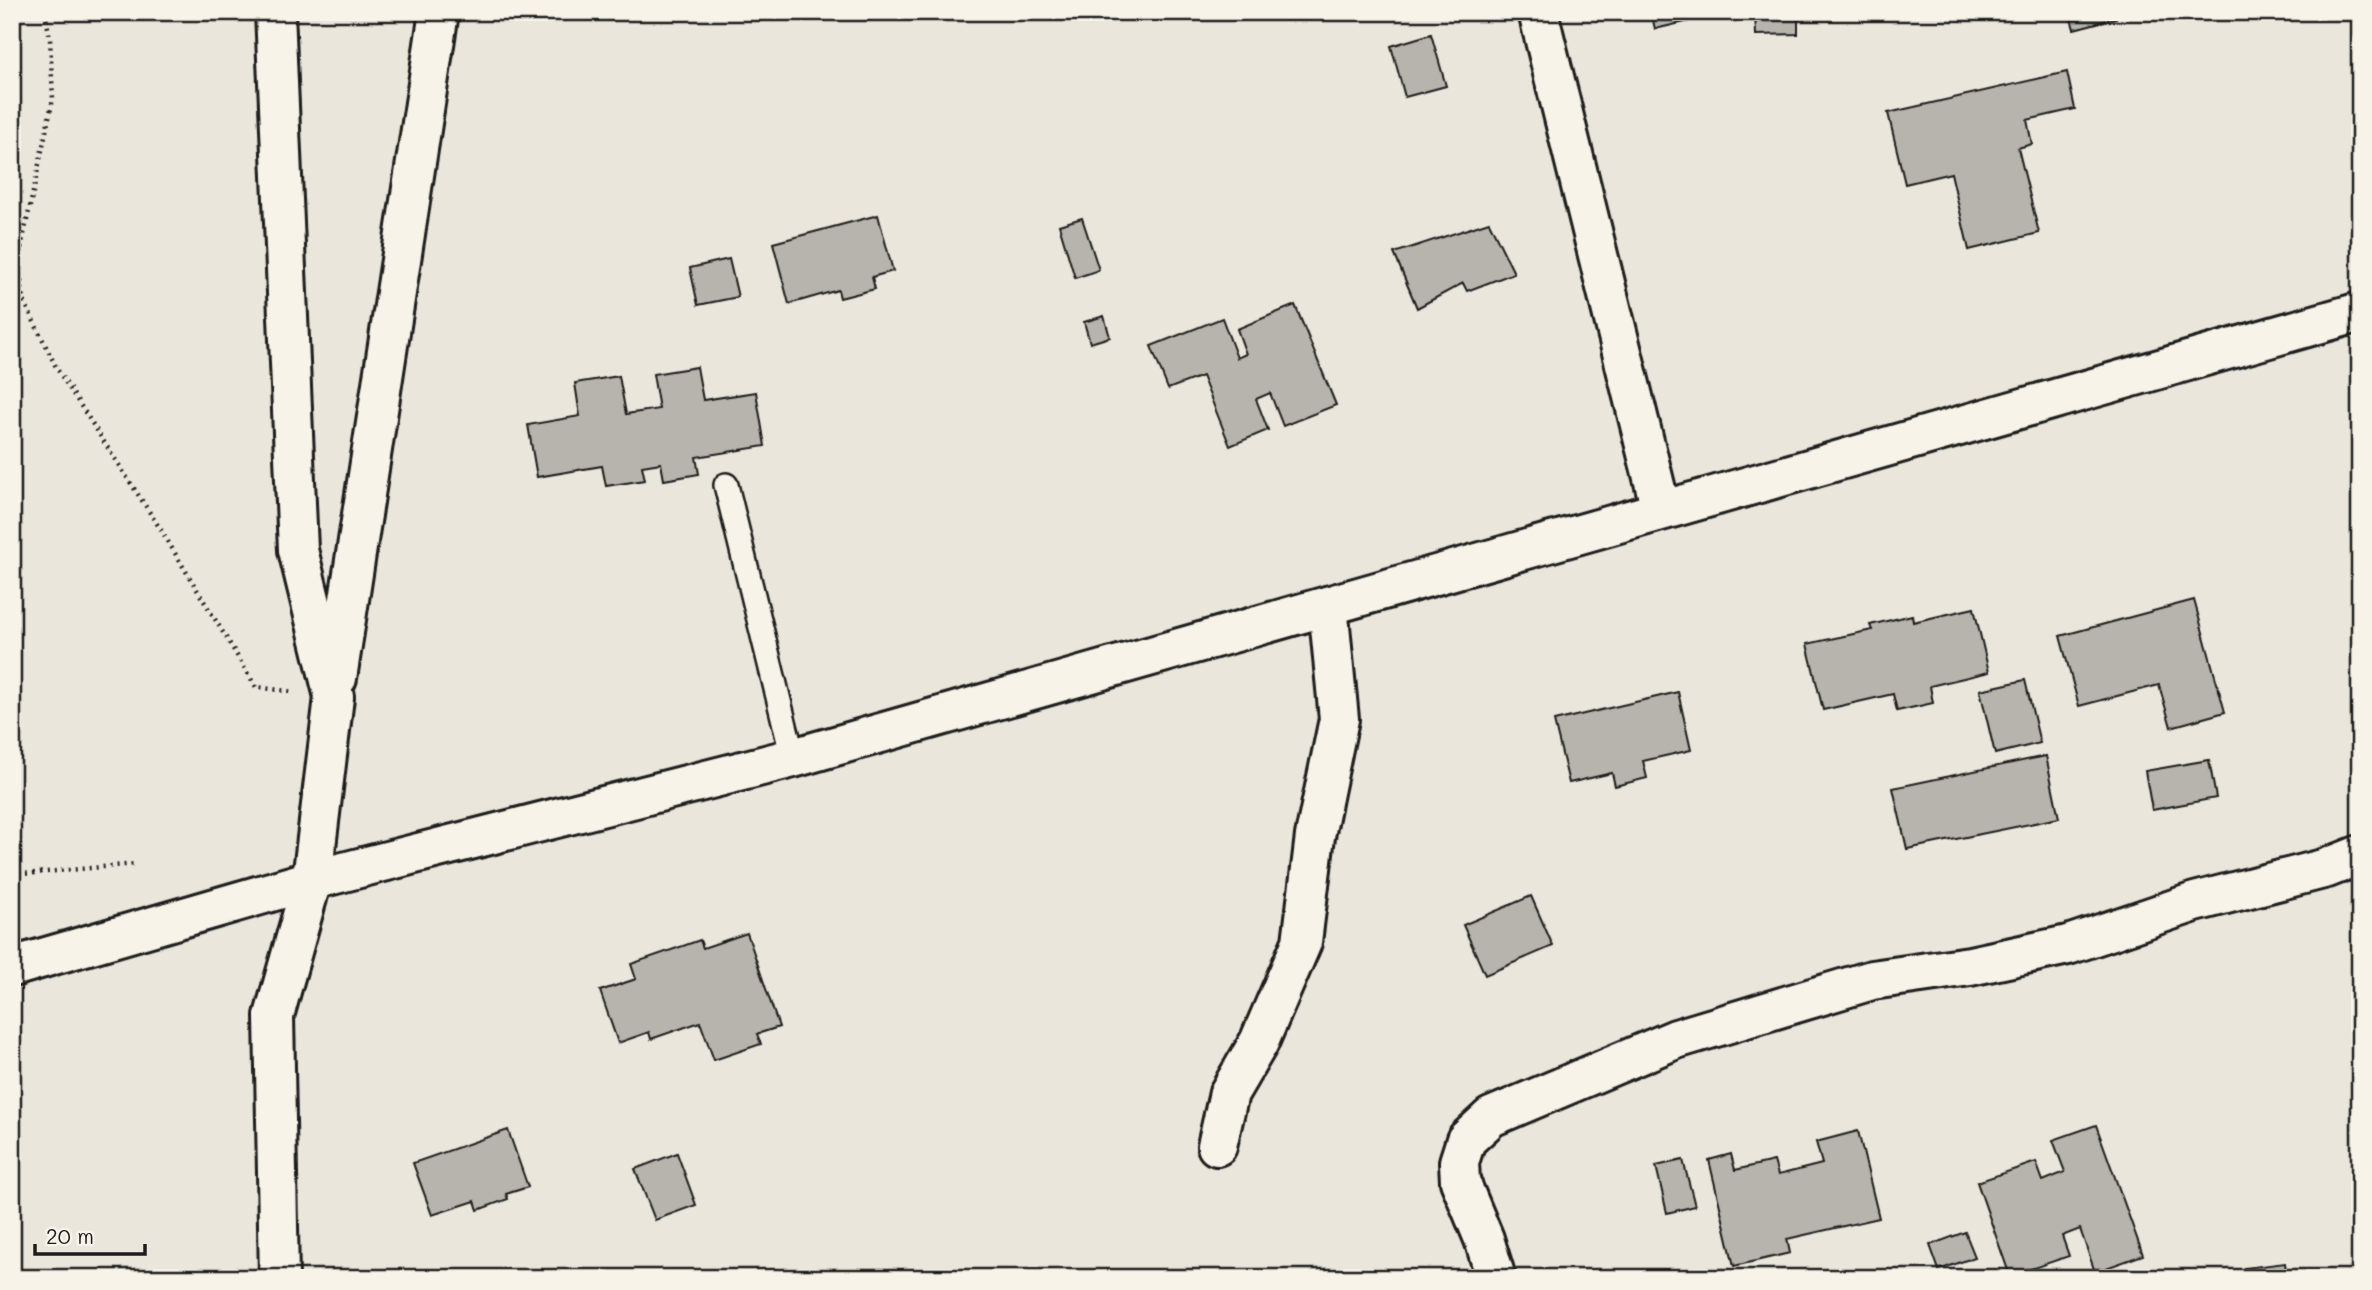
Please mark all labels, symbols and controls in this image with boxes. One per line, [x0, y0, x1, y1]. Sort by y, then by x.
scale bar [35, 1213, 145, 1257]
text: 20 m [46, 1222, 94, 1249]

